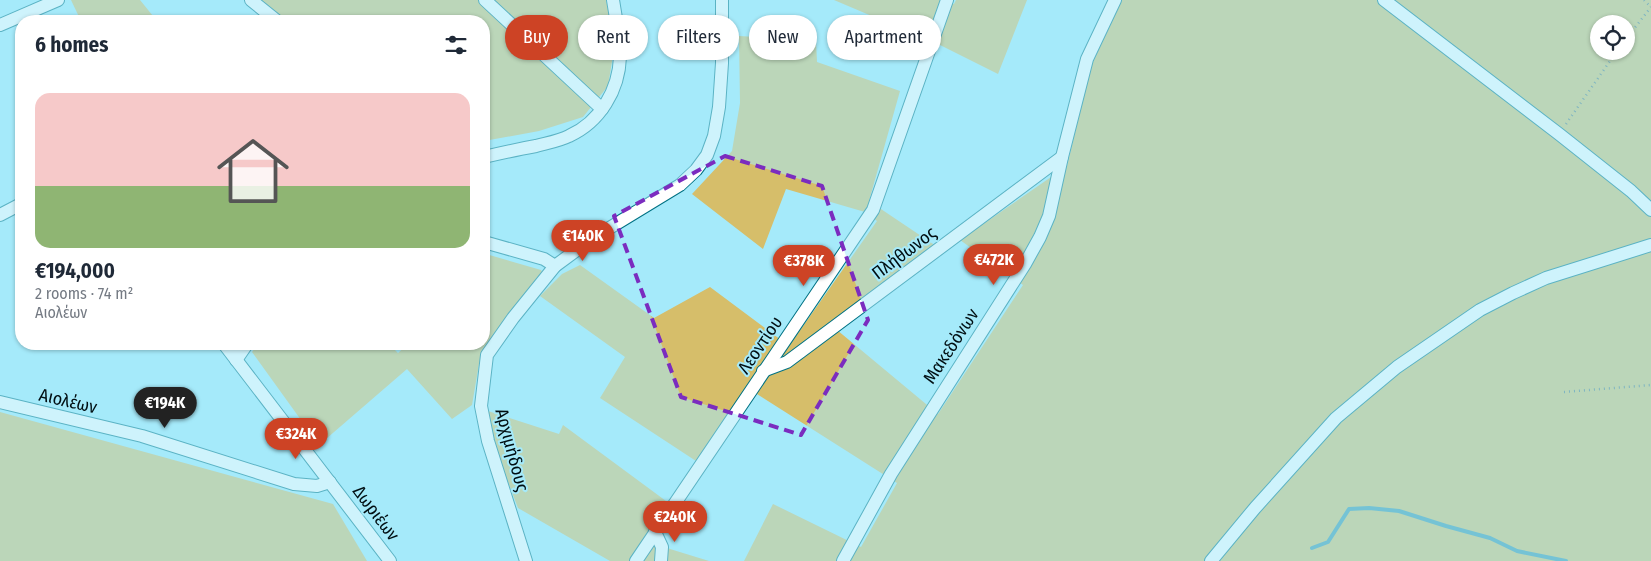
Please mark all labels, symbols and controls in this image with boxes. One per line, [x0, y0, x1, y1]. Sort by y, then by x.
chip: Buy [505, 15, 568, 60]
chip: Rent [578, 15, 648, 60]
chip: Filters [658, 15, 739, 60]
chip: New [749, 15, 817, 60]
chip: Apartment [827, 15, 941, 60]
map controls [1590, 15, 1635, 60]
button: locate [1590, 15, 1635, 60]
icon: filters [442, 31, 470, 59]
text: 6 homes [35, 32, 108, 58]
icon: home [208, 126, 298, 216]
pin: €140K [548, 220, 618, 262]
street label: Πλήθωνος [867, 221, 941, 284]
text: €140K [562, 226, 604, 245]
pin: €378K [769, 244, 839, 287]
pin: €472K [959, 244, 1029, 286]
text: €472K [974, 250, 1014, 269]
text: €378K [784, 251, 824, 270]
text: €194,000 [35, 258, 115, 284]
text: 2 rooms · 74 m² [35, 284, 133, 303]
text: Αιολέων [35, 303, 87, 322]
street label: Μακεδόνων [919, 304, 983, 388]
street label: Λεοντίου [733, 312, 787, 378]
street label: Αιολέων [37, 384, 99, 418]
pin: €194K [130, 386, 200, 429]
text: €194K [145, 393, 185, 412]
street label: Αρχιμήδους [490, 406, 534, 494]
pin: €324K [261, 418, 331, 460]
text: €324K [276, 424, 316, 443]
street label: Δωριέων [348, 481, 404, 545]
pin: €240K [640, 500, 710, 543]
text: €240K [654, 507, 696, 526]

